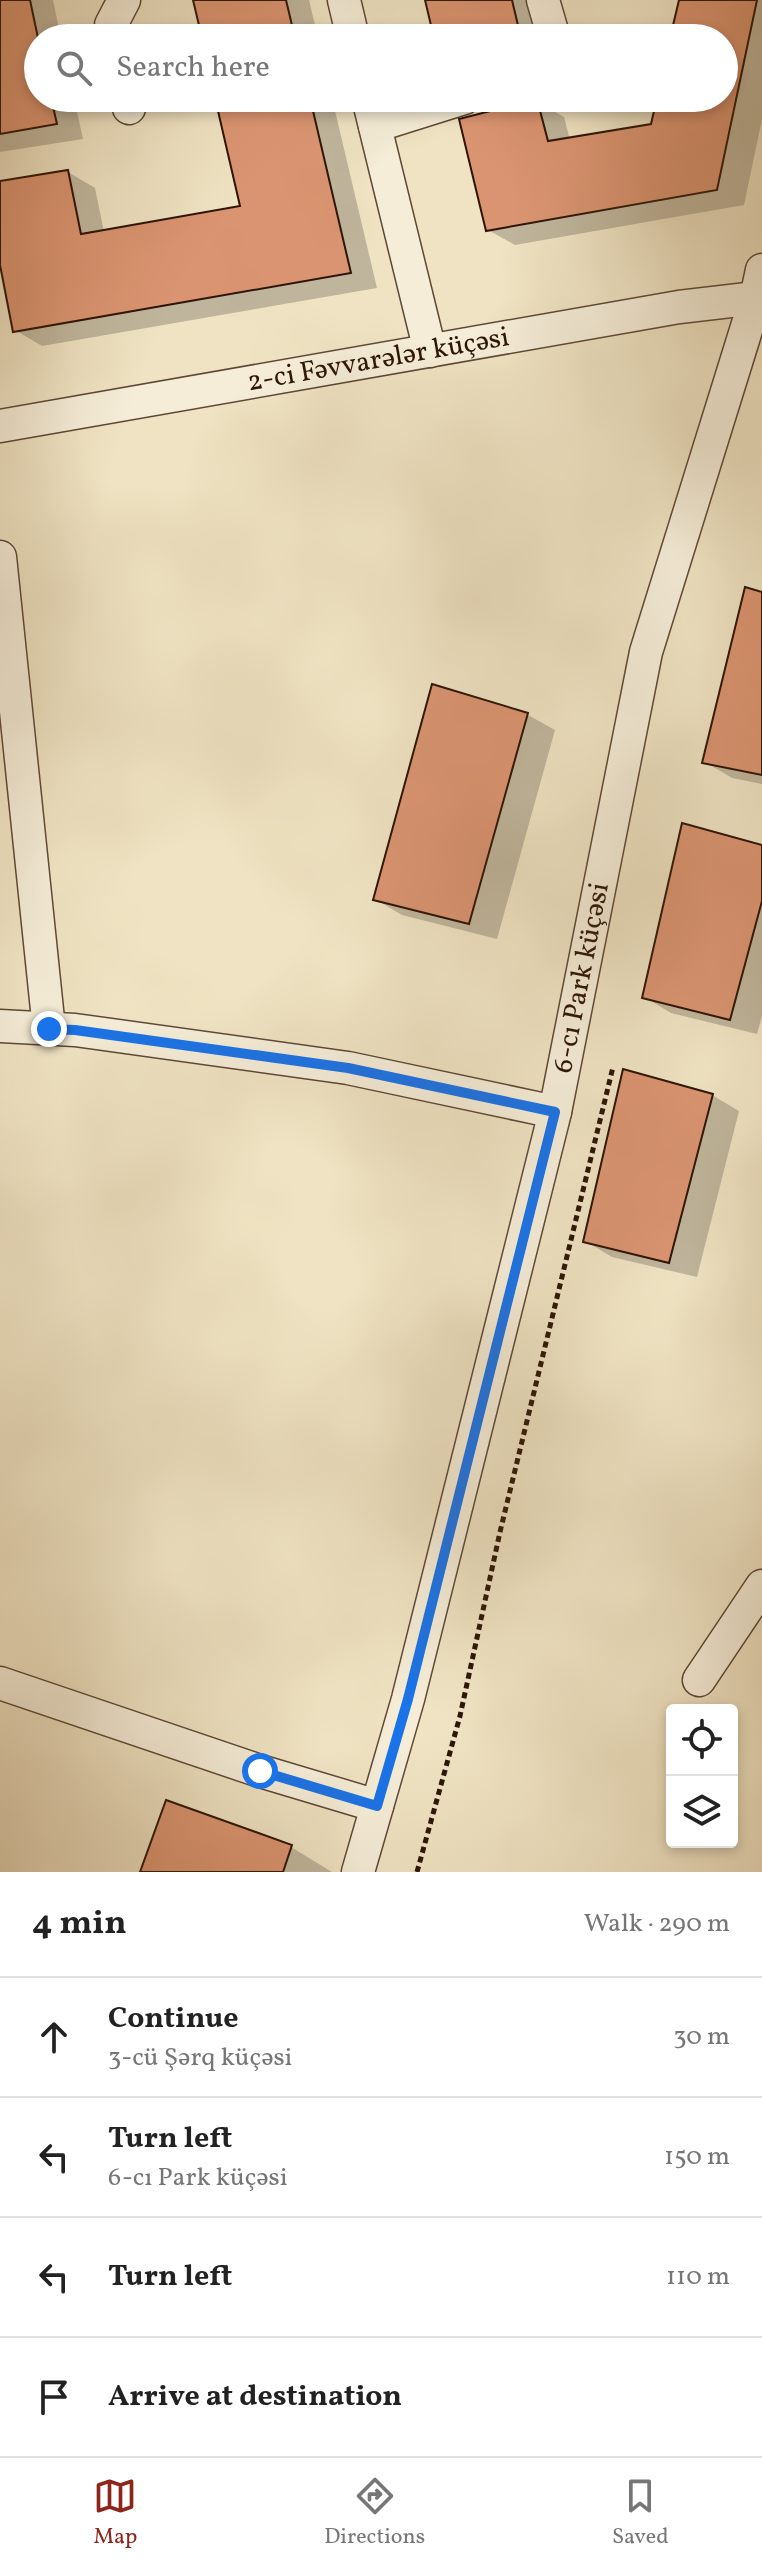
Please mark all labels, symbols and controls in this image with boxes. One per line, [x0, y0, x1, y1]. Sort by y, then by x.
search box [24, 24, 738, 112]
icon: search [52, 46, 96, 90]
text: Search here [116, 47, 270, 89]
street label: 2-ci Fəvvarələr küçəsi [244, 318, 512, 402]
street label: 6-cı Park küçəsi [544, 879, 619, 1076]
route end [31, 1011, 67, 1047]
map controls [666, 1704, 738, 1848]
button: locate [666, 1704, 738, 1776]
route start [242, 1753, 278, 1789]
button: layers [666, 1776, 738, 1848]
text: 4 min [32, 1901, 127, 1948]
text: Walk · 290 m [584, 1906, 730, 1942]
text: Continue [108, 1998, 239, 2040]
icon: ahead [32, 2015, 76, 2059]
text: 30 m [673, 2019, 730, 2055]
text: 3-cü Şərq küçəsi [108, 2040, 292, 2076]
text: Turn left [108, 2118, 232, 2160]
icon: left [32, 2135, 76, 2179]
text: 150 m [664, 2139, 730, 2175]
text: 6-cı Park küçəsi [108, 2160, 288, 2196]
icon: left [32, 2255, 76, 2299]
text: Turn left [108, 2256, 232, 2298]
text: 110 m [666, 2259, 730, 2295]
icon: arrive [32, 2375, 76, 2419]
text: Arrive at destination [108, 2376, 402, 2418]
tab: Map [93, 2474, 137, 2553]
tab: Directions [324, 2474, 425, 2553]
tab: Saved [612, 2474, 669, 2553]

